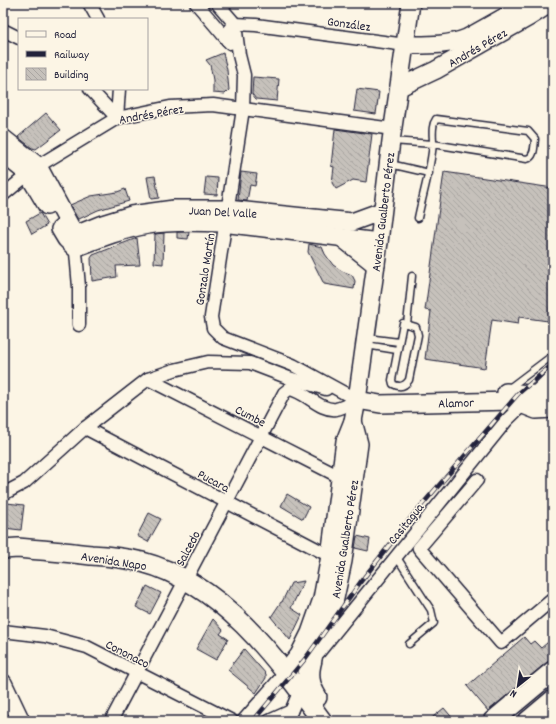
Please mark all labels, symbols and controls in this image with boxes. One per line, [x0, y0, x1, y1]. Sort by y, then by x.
street label: González [326, 13, 372, 38]
legend [18, 18, 148, 90]
street label: Andrés Pérez [445, 25, 511, 74]
text: Road [54, 27, 76, 44]
text: Railway [54, 47, 90, 64]
text: Building [54, 67, 89, 84]
street label: Andrés Pérez [118, 100, 185, 130]
street label: Avenida Gualberto Pérez [368, 152, 401, 273]
street label: Juan Del Valle [188, 202, 258, 225]
street label: Gonzalo Martín [191, 232, 222, 307]
street label: Alamor [438, 394, 474, 415]
street label: Cumbe [231, 401, 269, 433]
street label: Pucara [193, 466, 233, 499]
street label: Avenida Gualberto Pérez [328, 479, 365, 600]
street label: Casitagua [384, 499, 430, 549]
street label: Salcedo [172, 528, 207, 570]
street label: Avenida Napo [79, 548, 148, 577]
street label: Cononaco [102, 636, 152, 674]
north arrow [498, 666, 538, 706]
text: N [507, 684, 520, 701]

